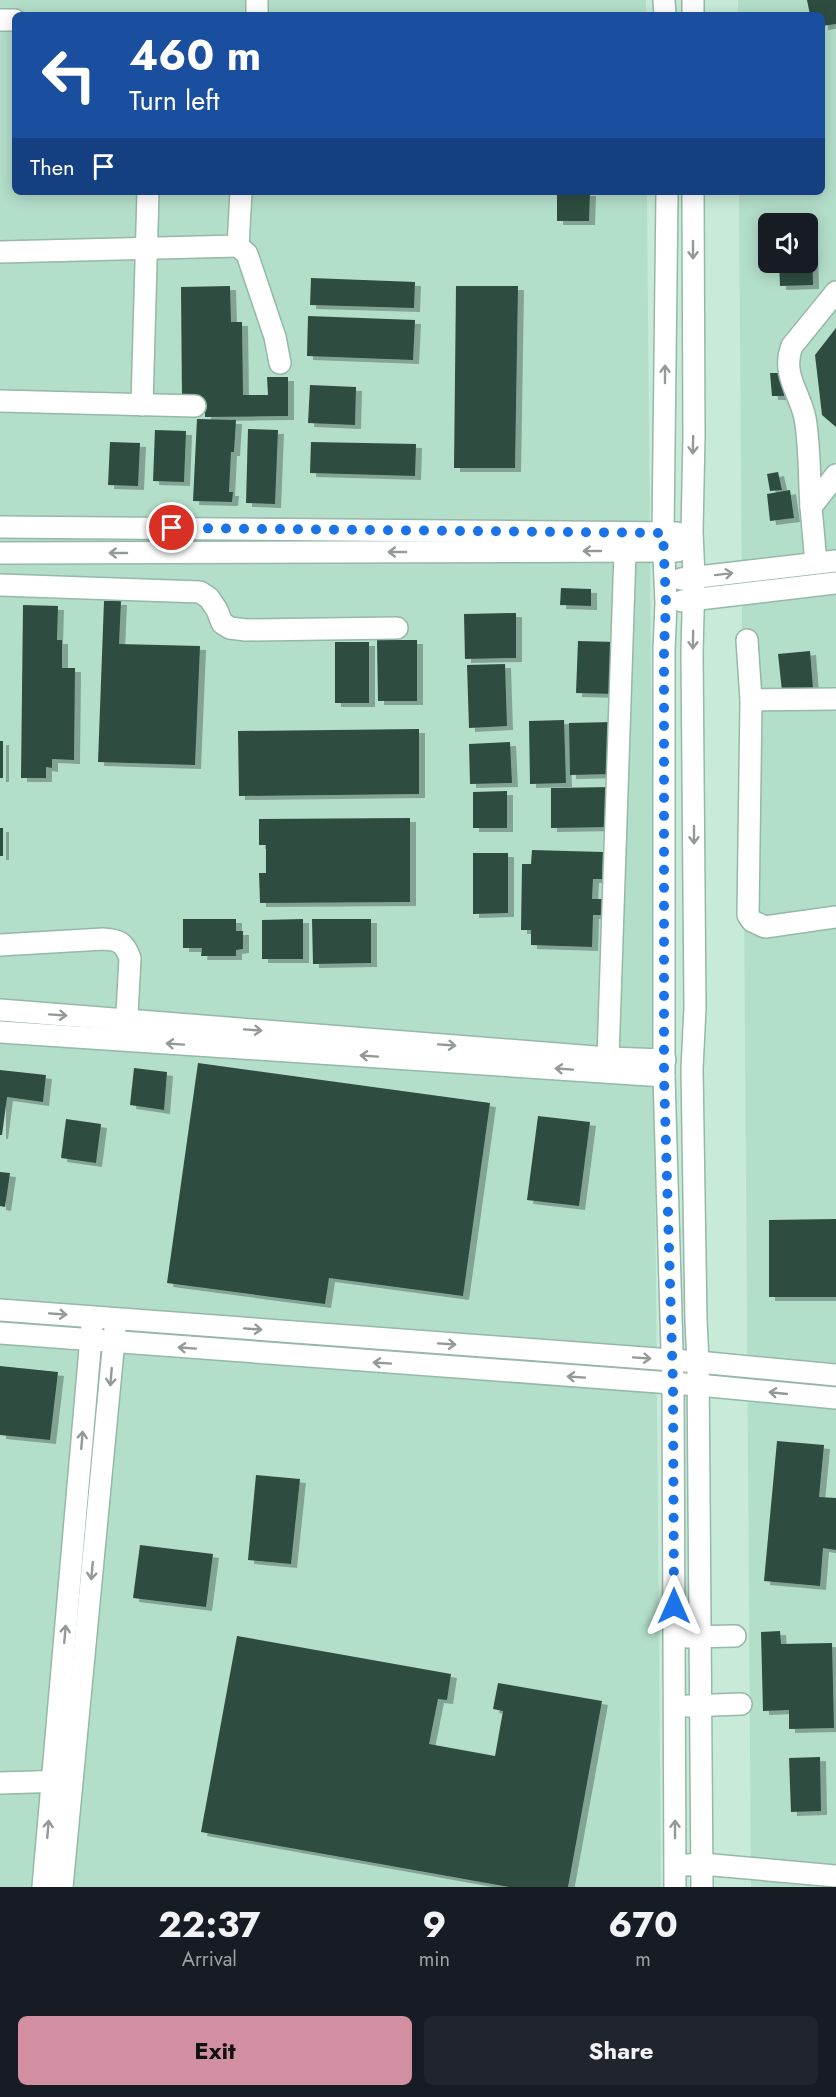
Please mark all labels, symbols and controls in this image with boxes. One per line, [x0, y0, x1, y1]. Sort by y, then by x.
text: 460 m [129, 25, 261, 86]
icon: left [30, 36, 108, 114]
text: Turn left [129, 81, 219, 120]
icon: arrive [87, 150, 120, 183]
text: Then [30, 151, 75, 183]
map controls [758, 213, 818, 273]
button: sound [758, 213, 818, 273]
one-way arrow [687, 240, 699, 260]
one-way arrow [660, 364, 671, 384]
one-way arrow [688, 435, 699, 455]
pin [146, 502, 197, 553]
icon: arrive [155, 511, 188, 544]
one-way arrow [583, 545, 603, 557]
one-way arrow [388, 546, 408, 558]
one-way arrow [109, 547, 129, 559]
one-way arrow [713, 568, 733, 579]
one-way arrow [687, 630, 698, 650]
one-way arrow [688, 825, 700, 845]
one-way arrow [48, 1010, 68, 1021]
one-way arrow [242, 1025, 262, 1036]
one-way arrow [165, 1038, 185, 1049]
one-way arrow [437, 1040, 457, 1051]
one-way arrow [360, 1051, 380, 1062]
one-way arrow [554, 1064, 574, 1075]
one-way arrow [48, 1309, 68, 1320]
one-way arrow [242, 1324, 262, 1335]
one-way arrow [437, 1338, 457, 1349]
one-way arrow [178, 1342, 198, 1353]
one-way arrow [631, 1353, 651, 1364]
one-way arrow [372, 1357, 392, 1368]
one-way arrow [105, 1367, 116, 1387]
one-way arrow [567, 1372, 587, 1383]
one-way arrow [768, 1387, 788, 1398]
one-way arrow [77, 1431, 88, 1451]
one-way arrow [86, 1561, 97, 1581]
position arrow [642, 1574, 706, 1638]
one-way arrow [60, 1625, 71, 1645]
one-way arrow [43, 1819, 54, 1839]
one-way arrow [669, 1819, 681, 1839]
text: 22:37 [158, 1898, 261, 1950]
text: 9 [422, 1898, 446, 1950]
text: 670 [608, 1898, 678, 1950]
text: Arrival [182, 1945, 237, 1974]
text: min [419, 1945, 450, 1974]
text: m [635, 1945, 651, 1974]
button: Exit [18, 2016, 412, 2085]
button: Share [424, 2016, 818, 2085]

